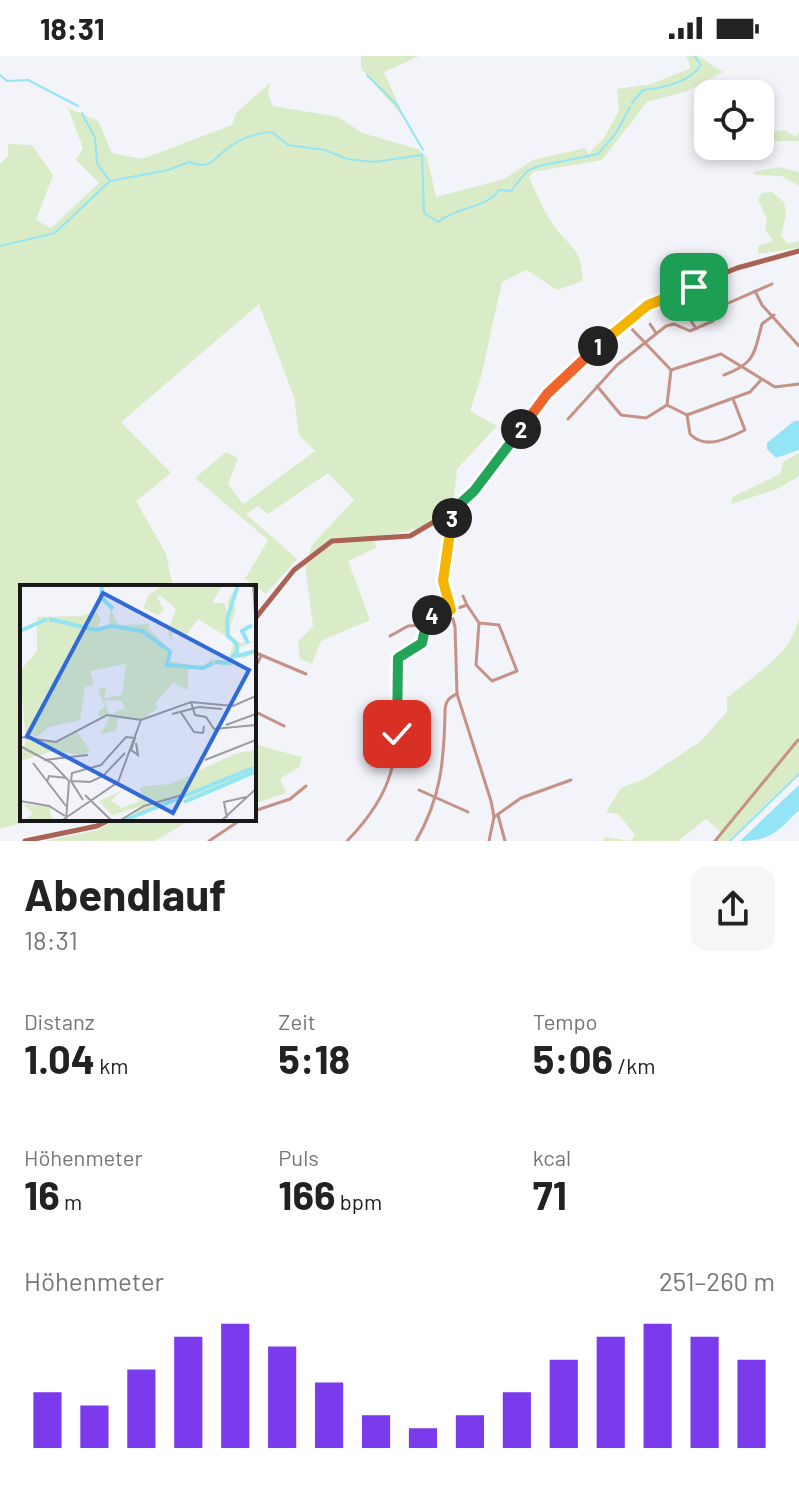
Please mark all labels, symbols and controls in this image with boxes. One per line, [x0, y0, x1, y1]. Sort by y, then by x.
text: 18:31 [40, 10, 105, 46]
map controls [694, 80, 774, 160]
button: locate [694, 80, 774, 160]
pin [660, 253, 728, 321]
icon: arrive [672, 265, 716, 309]
pin: 1 [578, 326, 618, 366]
text: 1 [594, 333, 602, 359]
pin: 2 [501, 409, 541, 449]
text: 2 [515, 416, 527, 442]
pin: 3 [432, 498, 472, 538]
text: 3 [446, 505, 458, 531]
inset map [20, 585, 256, 821]
pin: 4 [412, 595, 452, 635]
text: 4 [425, 602, 439, 628]
pin [363, 700, 431, 768]
icon: check [375, 712, 419, 756]
text: Abendlauf [24, 867, 226, 920]
button: share [691, 867, 775, 951]
text: 18:31 [24, 924, 78, 955]
text: Distanz [24, 1008, 95, 1034]
text: Zeit [278, 1008, 316, 1034]
text: Tempo [533, 1008, 598, 1034]
text: 1.04 [24, 1034, 95, 1082]
text: 5:18 [278, 1034, 350, 1082]
text: 5:06 [533, 1034, 613, 1082]
text: km [95, 1052, 129, 1078]
text: /km [613, 1052, 655, 1078]
text: Höhenmeter [24, 1144, 143, 1170]
text: Puls [278, 1144, 319, 1170]
text: kcal [533, 1144, 571, 1170]
text: 16 [24, 1170, 60, 1218]
text: 166 [278, 1170, 335, 1218]
text: 71 [533, 1170, 567, 1218]
text: m [60, 1188, 82, 1214]
text: bpm [335, 1188, 382, 1214]
text: Höhenmeter [24, 1265, 164, 1296]
text: 251–260 m [659, 1265, 775, 1296]

